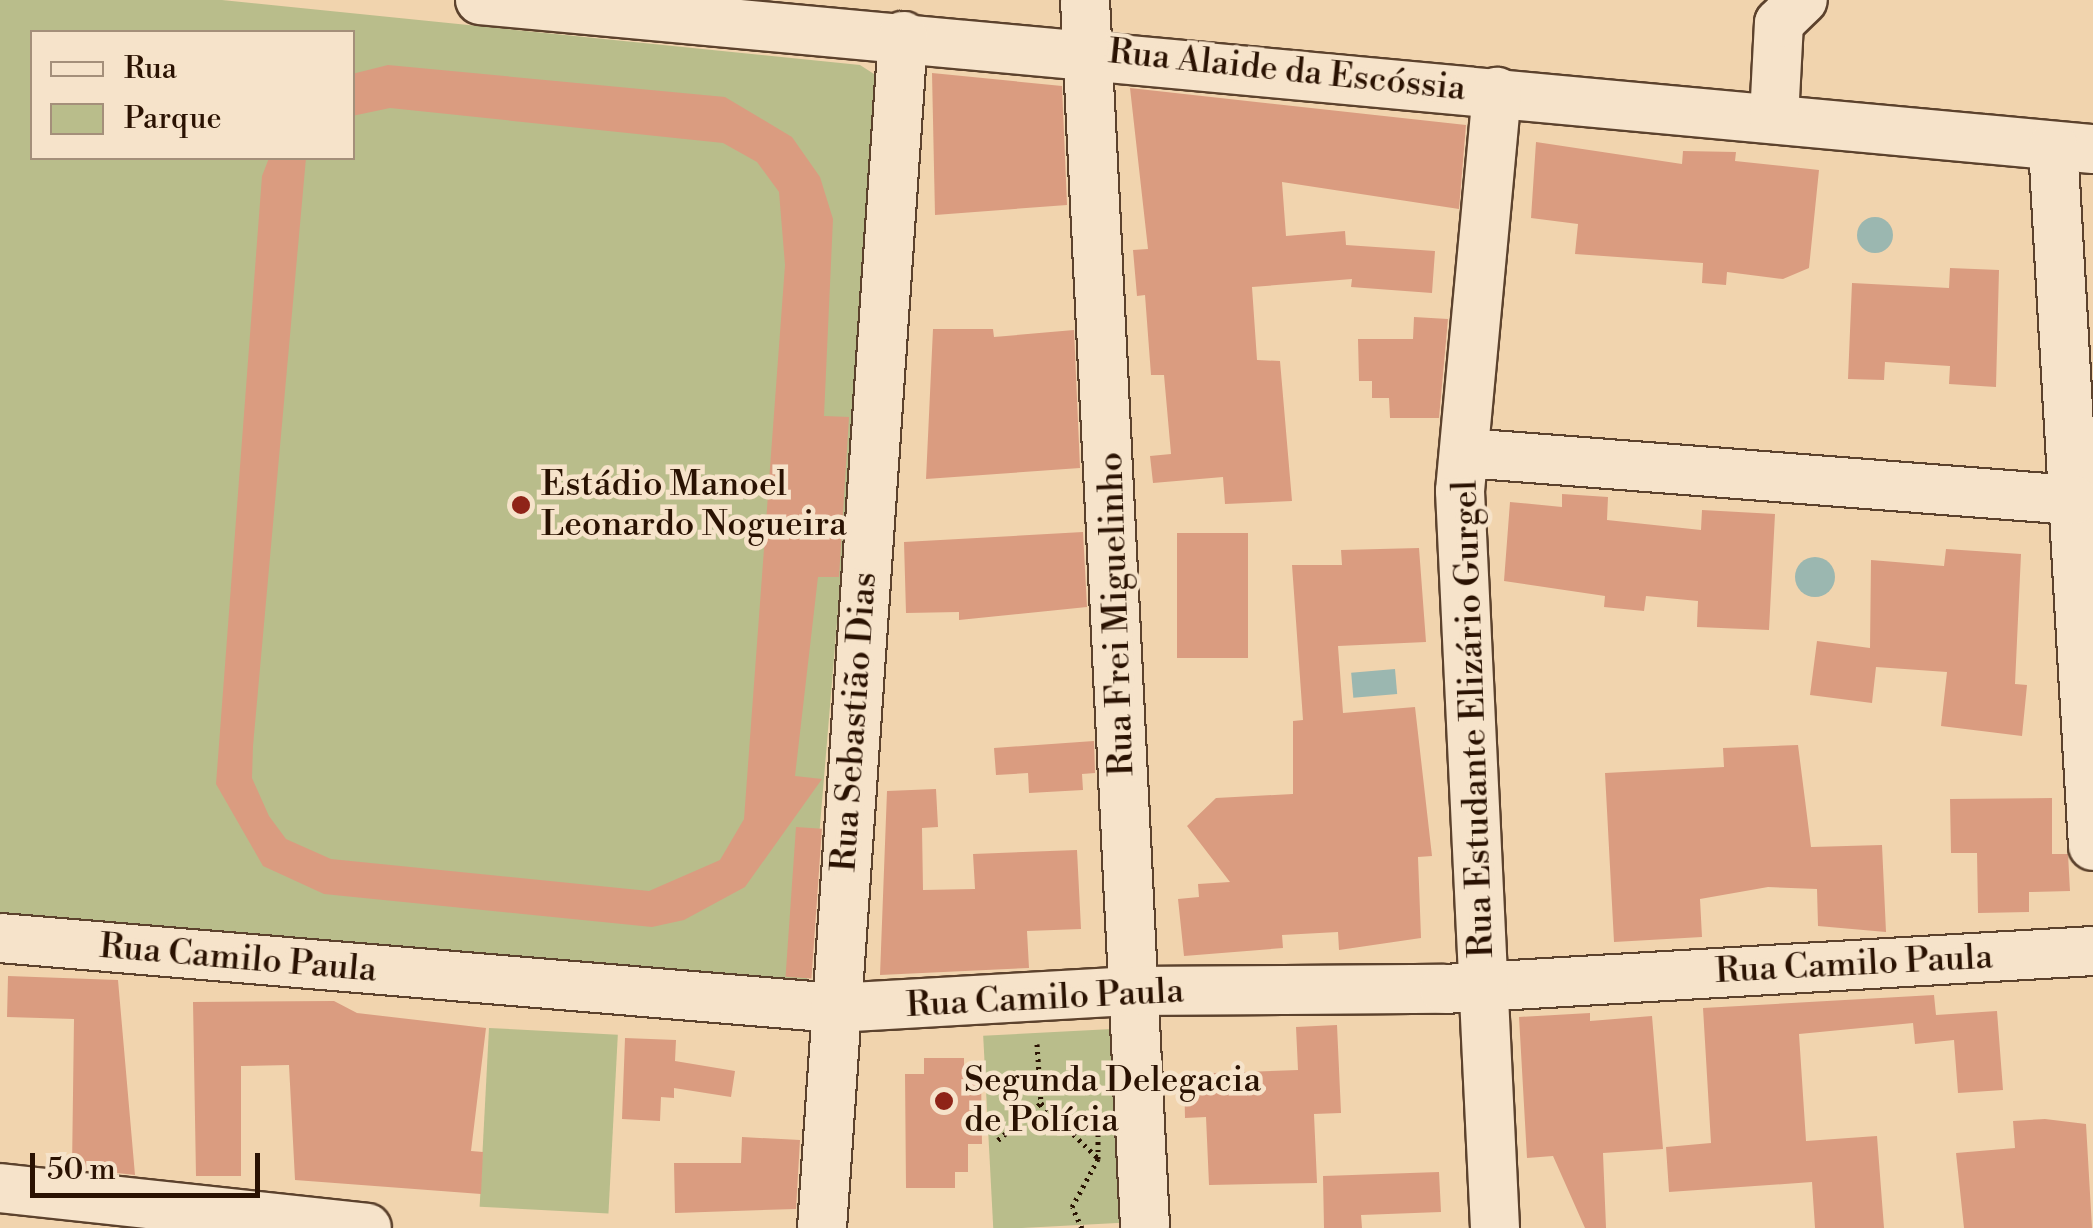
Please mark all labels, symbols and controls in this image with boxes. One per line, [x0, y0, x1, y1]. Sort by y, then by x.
legend [30, 30, 355, 160]
street label: Rua Alaide da Escóssia [1106, 31, 1468, 111]
text: Rua [124, 50, 177, 88]
text: Parque [124, 100, 222, 138]
street label: Rua Frei Miguelinho [1090, 451, 1144, 777]
place label: Estádio Manoel Leonardo Nogueira [541, 464, 847, 546]
street label: Rua Estudante Elizário Gurgel [1445, 480, 1503, 958]
marker: Estádio Manoel Leonardo Nogueira [510, 494, 532, 516]
street label: Rua Sebastião Dias [824, 571, 886, 873]
street label: Rua Camilo Paula [98, 926, 378, 992]
street label: Rua Camilo Paula [1714, 937, 1994, 993]
street label: Rua Camilo Paula [905, 971, 1185, 1027]
place label: Segunda Delegacia de Polícia [964, 1060, 1261, 1142]
marker: Segunda Delegacia de Polícia [933, 1090, 955, 1112]
scale bar [35, 1133, 265, 1195]
text: 50 m [47, 1151, 116, 1189]

